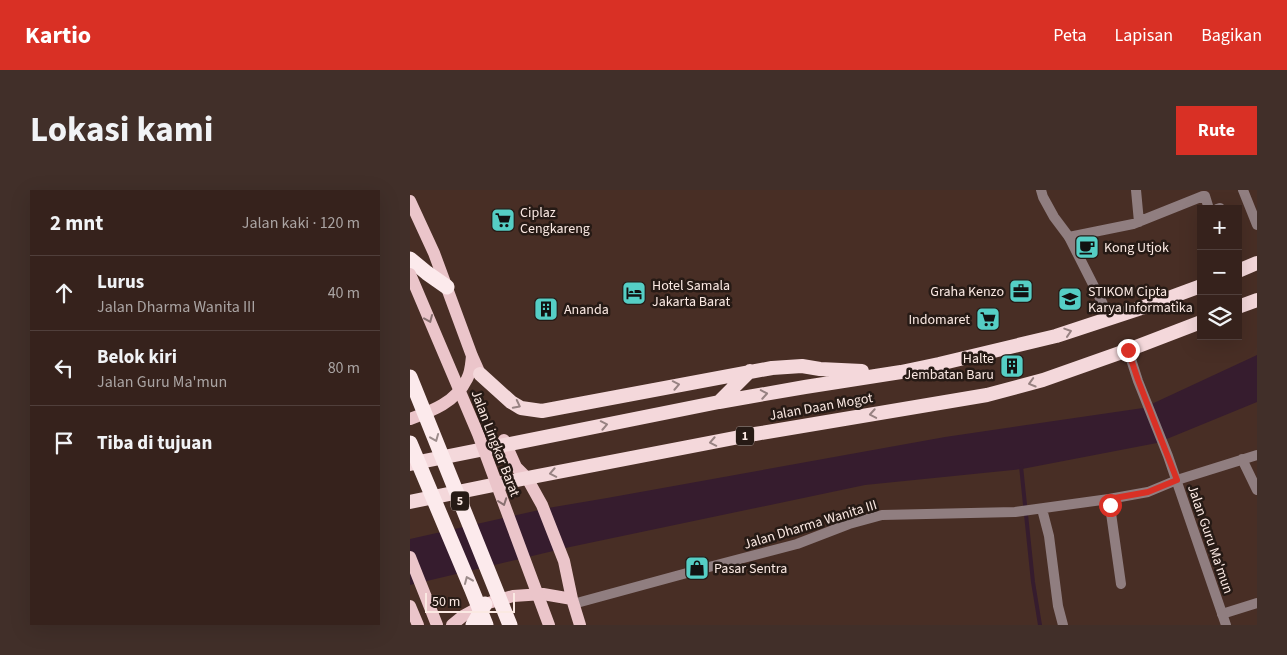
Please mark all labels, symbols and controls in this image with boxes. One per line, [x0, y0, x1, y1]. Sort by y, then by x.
text: Kartio [25, 18, 91, 53]
text: Peta [1053, 23, 1086, 48]
text: Lapisan [1114, 23, 1173, 48]
text: Bagikan [1201, 23, 1262, 48]
text: Lokasi kami [30, 105, 213, 155]
button: Rute [1176, 106, 1257, 155]
place label: Ciplaz Cengkareng [520, 203, 590, 239]
map controls [1197, 205, 1242, 340]
button: + [1197, 205, 1242, 250]
supermarket icon: Ciplaz Cengkareng [490, 207, 516, 233]
text: 2 mnt [50, 208, 103, 238]
text: Jalan kaki · 120 m [242, 212, 360, 234]
cafe icon: Kong Utjok [1074, 234, 1100, 260]
place label: Kong Utjok [1104, 238, 1169, 258]
button: − [1197, 250, 1242, 295]
text: Lurus [97, 269, 144, 296]
place label: Hotel Samala Jakarta Barat [652, 276, 730, 312]
office icon: Graha Kenzo [1008, 278, 1034, 304]
icon: ahead [50, 279, 78, 307]
hotel icon: Hotel Samala Jakarta Barat [621, 280, 647, 306]
text: 40 m [328, 282, 360, 304]
place label: Graha Kenzo [930, 282, 1004, 302]
place label: STIKOM Cipta Karya Informatika [1088, 282, 1193, 318]
school or university icon: STIKOM Cipta Karya Informatika [1057, 286, 1083, 312]
button: layers [1197, 295, 1242, 340]
text: Jalan Dharma Wanita III [97, 296, 256, 318]
building icon: Ananda [533, 296, 559, 322]
place label: Ananda [564, 300, 609, 320]
supermarket icon: Indomaret [975, 306, 1001, 332]
place label: Indomaret [908, 310, 970, 330]
one-way arrow [423, 314, 433, 323]
one-way arrow [1063, 328, 1071, 338]
route end [1117, 339, 1140, 362]
text: Belok kiri [97, 344, 177, 371]
place label: Halte Jembatan Baru [905, 349, 994, 385]
building icon: Halte Jembatan Baru [999, 353, 1025, 379]
icon: left [50, 354, 78, 382]
text: 80 m [328, 357, 360, 379]
text: Jalan Guru Ma'mun [97, 371, 227, 393]
one-way arrow [1029, 377, 1037, 387]
one-way arrow [672, 380, 681, 391]
street label: Jalan Lingkar Barat [466, 387, 525, 500]
street label: Jalan Daan Mogot [768, 388, 875, 426]
one-way arrow [759, 389, 768, 400]
one-way arrow [512, 399, 521, 409]
one-way arrow [869, 409, 877, 419]
one-way arrow [600, 421, 609, 431]
road number: 1 [736, 427, 754, 446]
icon: arrive [50, 429, 78, 457]
text: Tiba di tujuan [97, 430, 212, 457]
one-way arrow [429, 433, 439, 442]
one-way arrow [709, 437, 717, 447]
one-way arrow [549, 467, 558, 477]
street label: Jalan Guru Ma'mun [1182, 482, 1238, 596]
road number: 5 [451, 492, 469, 511]
route start [1099, 494, 1122, 517]
street label: Jalan Dharma Wanita III [741, 495, 880, 555]
one-way arrow [497, 498, 507, 506]
shop icon: Pasar Sentra [684, 555, 710, 581]
place label: Pasar Sentra [714, 559, 787, 579]
one-way arrow [464, 576, 474, 585]
scale bar [425, 590, 515, 613]
text: 50 m [432, 592, 460, 612]

